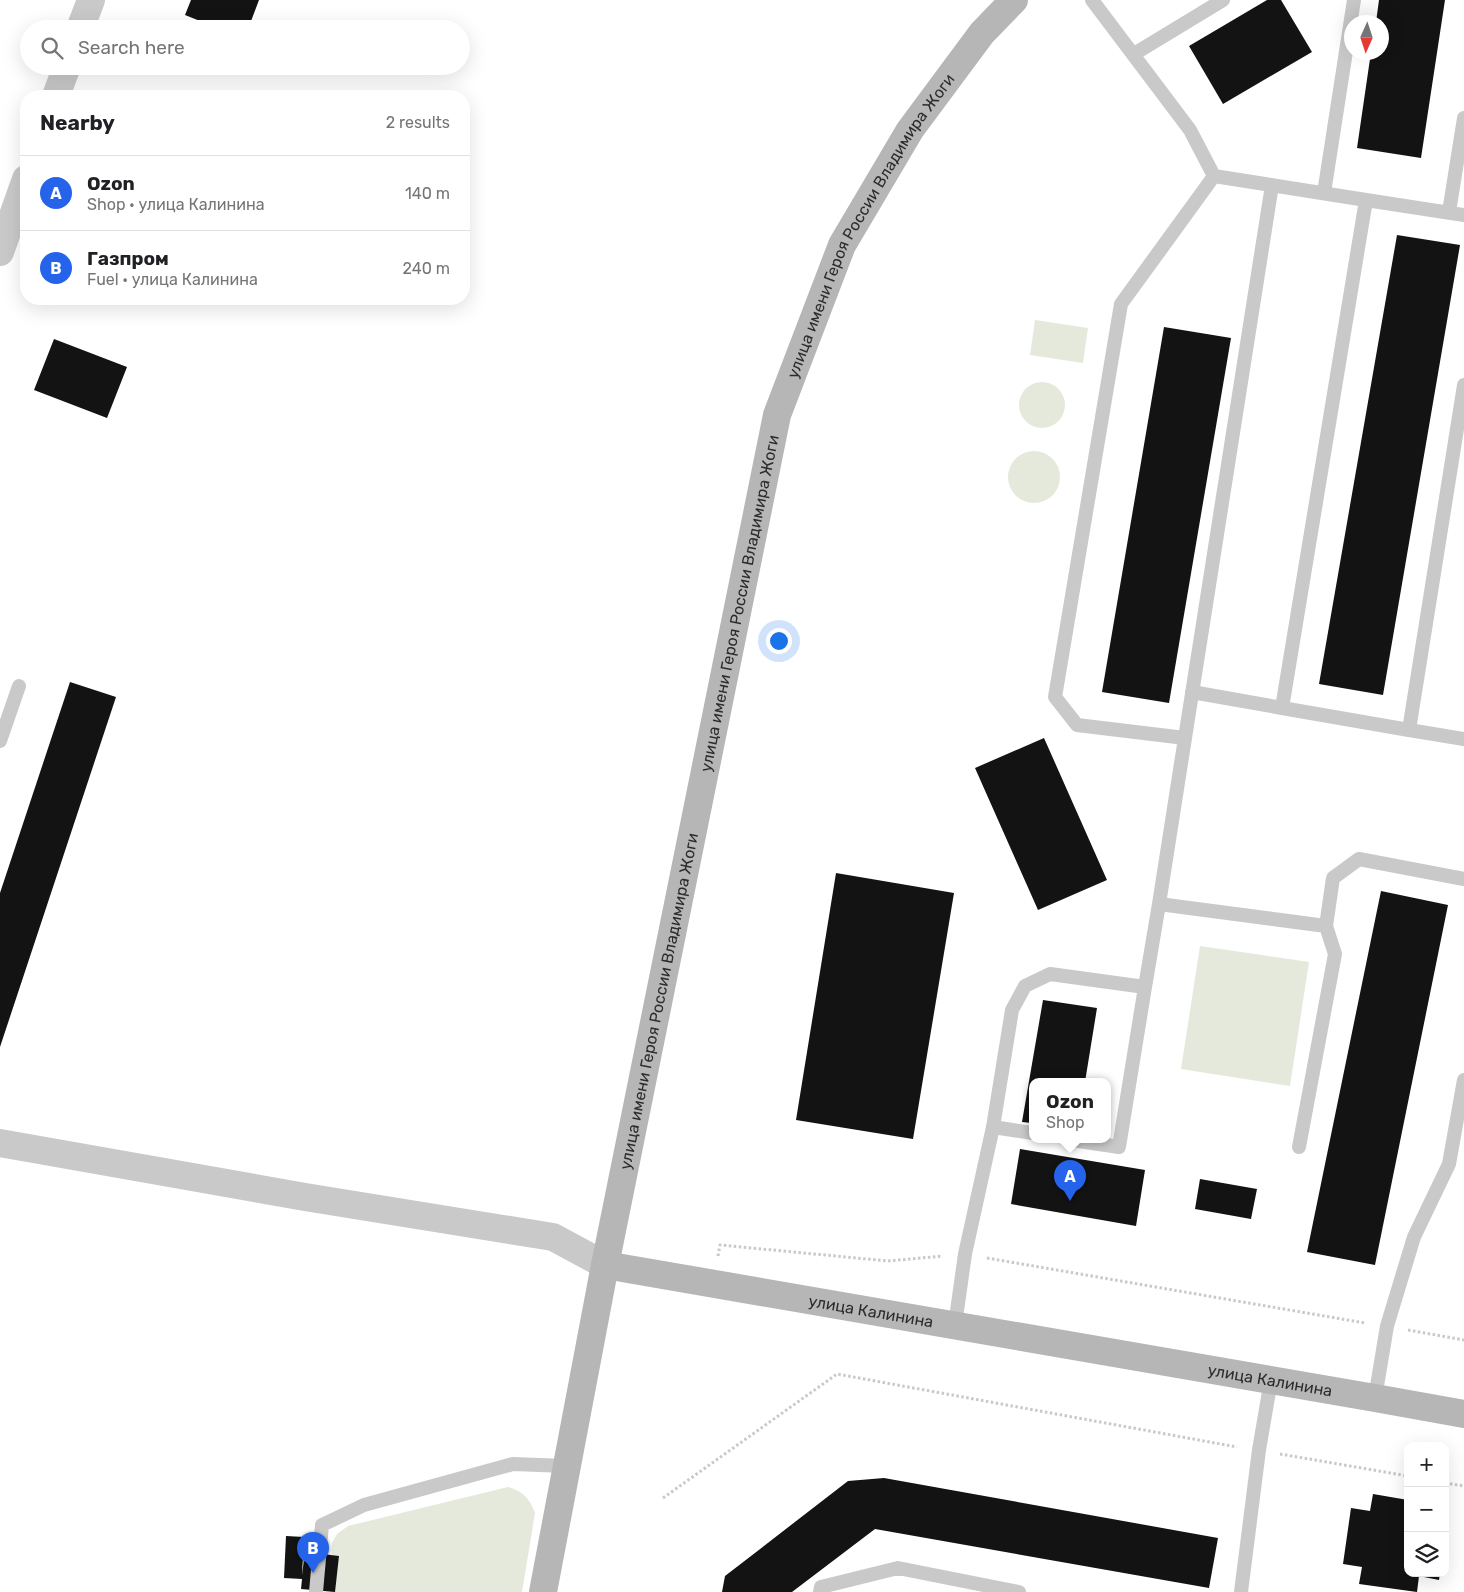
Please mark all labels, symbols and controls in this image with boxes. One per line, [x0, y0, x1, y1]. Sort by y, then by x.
north arrow [1344, 15, 1389, 60]
search box [20, 20, 470, 75]
icon: search [38, 34, 66, 62]
text: Search here [78, 36, 185, 59]
street label: улица имени Героя России Владимира Жоги [783, 70, 958, 381]
text: Nearby [40, 110, 115, 135]
text: 2 results [386, 113, 450, 132]
text: Ozon [87, 172, 135, 195]
text: A [50, 184, 62, 203]
text: 140 m [405, 184, 450, 203]
text: Shop · улица Калинина [87, 195, 265, 214]
text: Газпром [87, 247, 169, 270]
text: B [50, 259, 62, 278]
text: 240 m [403, 259, 450, 278]
text: Fuel · улица Калинина [87, 270, 258, 289]
street label: улица имени Героя России Владимира Жоги [696, 433, 782, 773]
your location [766, 628, 792, 654]
street label: улица имени Героя России Владимира Жоги [615, 831, 702, 1171]
popup [1029, 1078, 1111, 1143]
text: Ozon [1046, 1090, 1094, 1113]
text: Shop [1046, 1113, 1085, 1132]
pin: A [1054, 1160, 1086, 1201]
street label: улица Калинина [807, 1291, 935, 1331]
street label: улица Калинина [1206, 1360, 1334, 1400]
map controls [1404, 1442, 1449, 1577]
button: + [1404, 1442, 1449, 1487]
button: − [1404, 1487, 1449, 1532]
pin: B [297, 1532, 329, 1573]
button: layers [1404, 1532, 1449, 1577]

